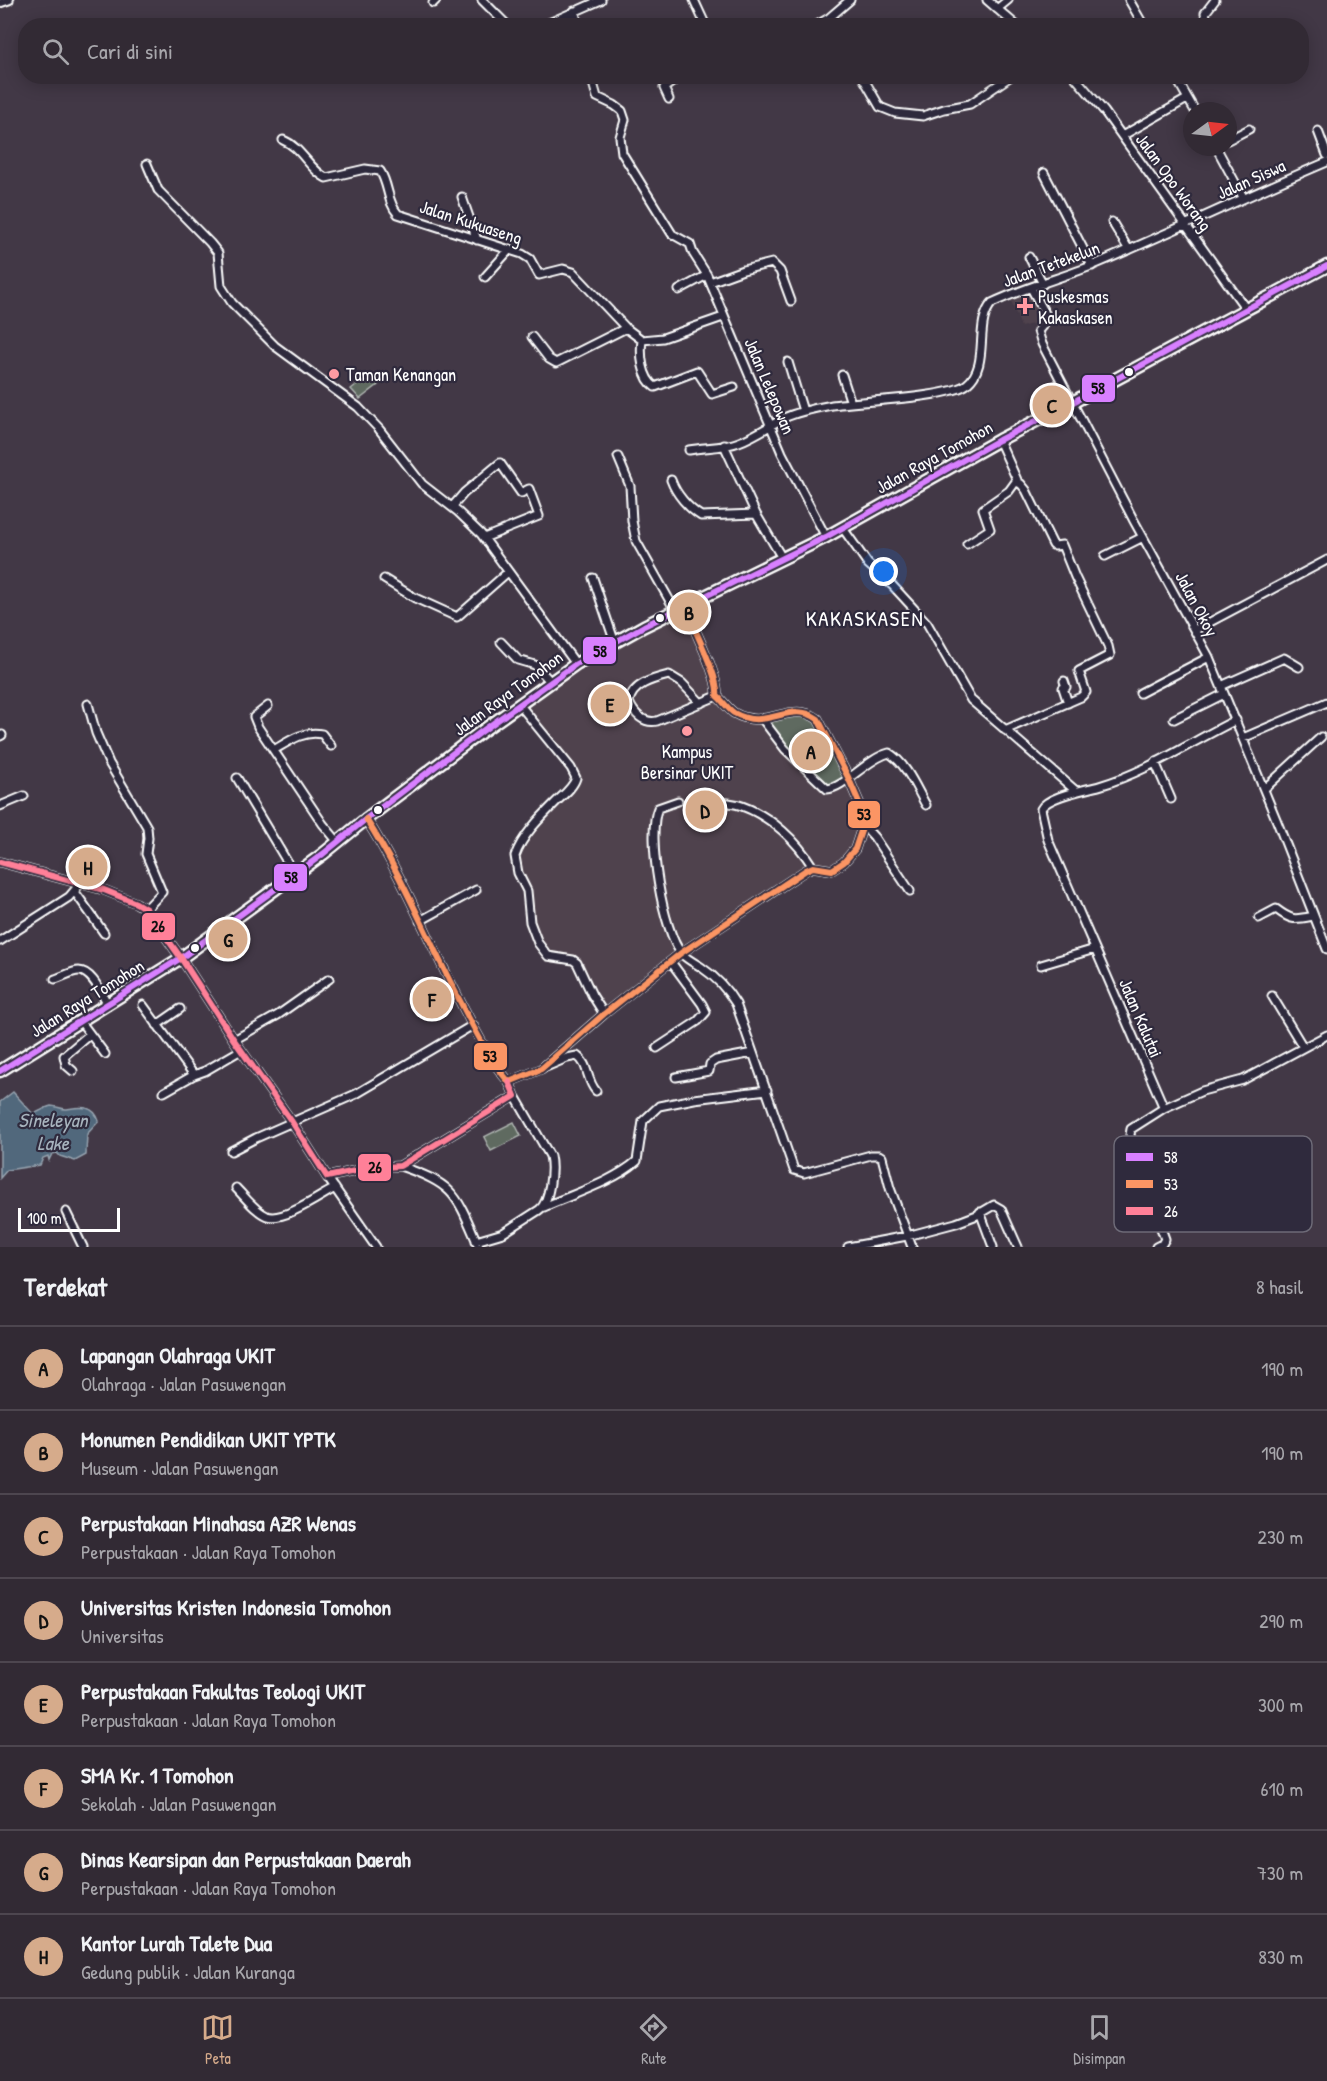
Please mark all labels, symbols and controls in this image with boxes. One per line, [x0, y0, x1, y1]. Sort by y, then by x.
search box [18, 18, 1309, 84]
icon: search [39, 35, 72, 68]
text: Cari di sini [87, 36, 173, 66]
north arrow [1183, 102, 1237, 156]
street label: Jalan Opo Worang [1130, 128, 1218, 236]
street label: Jalan Siswa [1213, 153, 1289, 205]
street label: Jalan Kukuaseng [417, 194, 525, 250]
street label: Jalan Tetekelun [999, 235, 1103, 293]
place label: Puskesmas Kakaskasen [1038, 284, 1113, 330]
marker: Puskesmas Kakaskasen [1016, 297, 1034, 315]
street label: Jalan Lelepowan [739, 334, 801, 438]
place label: Taman Kenangan [346, 362, 456, 387]
unlabelled marker [1123, 366, 1135, 378]
marker: Taman Kenangan [327, 367, 341, 381]
line badge: 58 [1081, 374, 1116, 403]
text: 58 [1091, 377, 1105, 399]
pin: C [1032, 382, 1072, 428]
street label: Jalan Raya Tomohon [871, 415, 997, 499]
your location [869, 557, 898, 586]
street label: Jalan Okoy [1169, 567, 1225, 641]
pin: B [670, 590, 708, 634]
district label: KAKASKASEN [806, 604, 924, 633]
unlabelled marker [654, 612, 666, 624]
line badge: 58 [582, 636, 617, 665]
text: 58 [593, 640, 607, 662]
street label: Jalan Raya Tomohon [448, 645, 568, 741]
pin: E [590, 682, 630, 726]
marker: Kampus Bersinar UKIT [680, 724, 694, 738]
pin: A [792, 728, 830, 774]
place label: Kampus Bersinar UKIT [641, 739, 734, 785]
pin: D [686, 788, 724, 832]
line badge: 53 [847, 800, 881, 829]
text: 53 [857, 803, 871, 825]
unlabelled marker [372, 804, 384, 816]
pin: H [68, 844, 107, 890]
line badge: 58 [273, 863, 308, 892]
text: 58 [284, 866, 298, 888]
line badge: 26 [141, 912, 176, 941]
text: 26 [151, 915, 166, 937]
pin: G [208, 916, 248, 962]
unlabelled marker [189, 942, 201, 954]
street label: Jalan Raya Tomohon [25, 953, 149, 1043]
street label: Jalan Kalutai [1113, 975, 1169, 1061]
pin: F [412, 976, 452, 1022]
line badge: 53 [473, 1042, 508, 1071]
text: 53 [483, 1045, 497, 1067]
water label: Sineleyan Lake [18, 1106, 90, 1156]
legend [1114, 1136, 1312, 1232]
text: 58 [1164, 1146, 1178, 1168]
line badge: 26 [357, 1153, 392, 1182]
text: 26 [368, 1156, 383, 1178]
text: 53 [1164, 1173, 1178, 1195]
text: 26 [1164, 1200, 1178, 1222]
scale bar [18, 1205, 120, 1232]
text: 100 m [27, 1207, 62, 1229]
text: Terdekat [24, 1269, 107, 1304]
text: 8 hasil [1256, 1273, 1303, 1300]
text: Lapangan Olahraga UKIT [81, 1340, 275, 1370]
text: A [39, 1355, 48, 1382]
text: 190 m [1261, 1355, 1303, 1382]
text: Olahraga · Jalan Pasuwengan [81, 1370, 286, 1397]
text: Monumen Pendidikan UKIT YPTK [81, 1424, 336, 1454]
text: B [38, 1439, 49, 1466]
text: 190 m [1261, 1439, 1303, 1466]
text: Museum · Jalan Pasuwengan [81, 1454, 279, 1481]
text: Perpustakaan Minahasa AZR Wenas [81, 1508, 356, 1538]
text: C [38, 1523, 49, 1550]
text: 230 m [1258, 1523, 1303, 1550]
text: Perpustakaan · Jalan Raya Tomohon [81, 1538, 336, 1565]
text: Universitas Kristen Indonesia Tomohon [81, 1592, 391, 1622]
text: D [39, 1607, 48, 1634]
text: 290 m [1259, 1607, 1303, 1634]
text: Universitas [81, 1622, 164, 1649]
text: Perpustakaan Fakultas Teologi UKIT [81, 1676, 365, 1706]
text: E [39, 1691, 48, 1718]
text: 300 m [1258, 1691, 1303, 1718]
text: Perpustakaan · Jalan Raya Tomohon [81, 1706, 336, 1733]
text: SMA Kr. 1 Tomohon [81, 1760, 234, 1790]
text: F [40, 1775, 47, 1802]
text: 610 m [1261, 1775, 1303, 1802]
text: Sekolah · Jalan Pasuwengan [81, 1790, 277, 1817]
text: Dinas Kearsipan dan Perpustakaan Daerah [81, 1844, 411, 1874]
text: G [39, 1859, 48, 1886]
text: 730 m [1257, 1859, 1303, 1886]
text: Perpustakaan · Jalan Raya Tomohon [81, 1874, 336, 1901]
text: Kantor Lurah Talete Dua [81, 1928, 272, 1958]
text: H [39, 1943, 48, 1970]
text: 830 m [1258, 1943, 1303, 1970]
text: Gedung publik · Jalan Kuranga [81, 1958, 295, 1985]
tab: Peta [201, 2011, 234, 2069]
tab: Rute [637, 2011, 670, 2069]
tab: Disimpan [1073, 2011, 1126, 2069]

